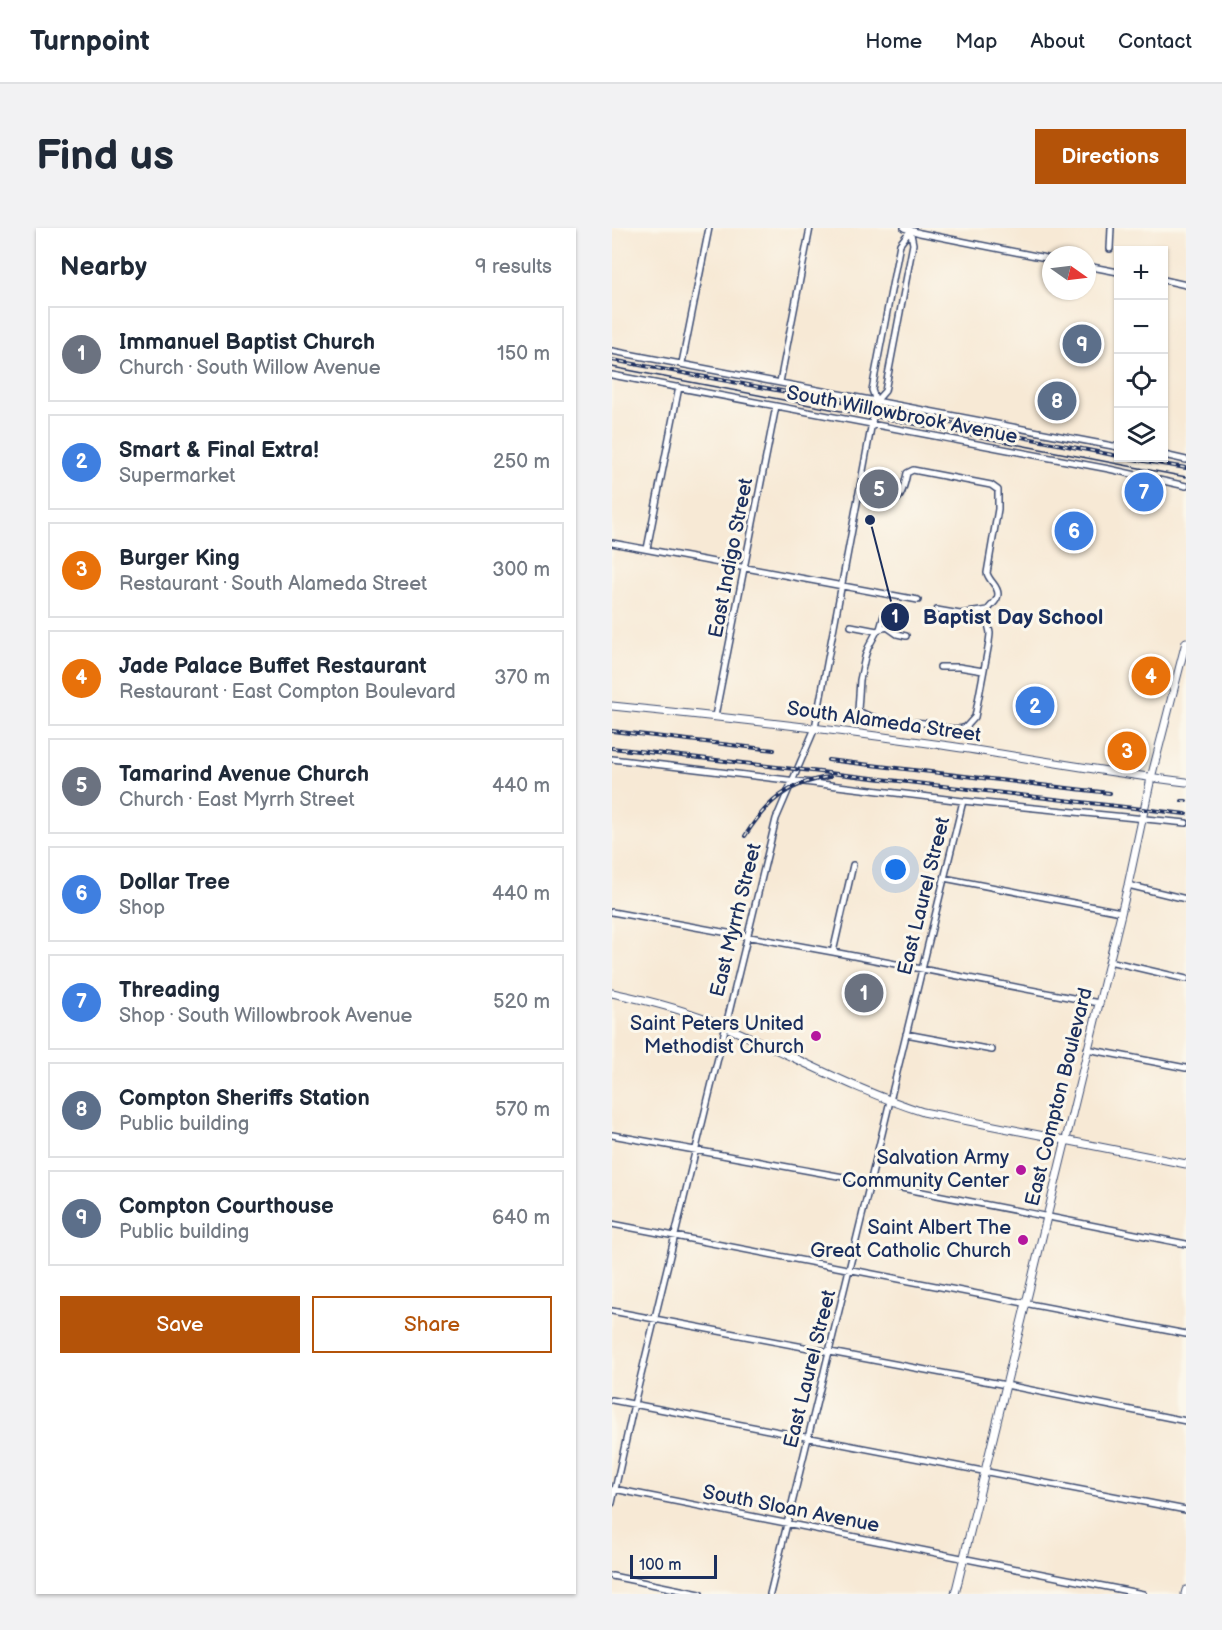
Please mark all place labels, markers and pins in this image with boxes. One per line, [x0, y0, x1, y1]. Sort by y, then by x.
pin: 9 [1062, 322, 1102, 366]
pin: 8 [1038, 378, 1076, 423]
pin: 5 [860, 466, 898, 512]
pin: 7 [1124, 470, 1164, 514]
pin: 6 [1054, 508, 1094, 554]
callout: Baptist Day School [880, 597, 1115, 636]
pin: 4 [1132, 654, 1170, 698]
pin: 2 [1016, 684, 1054, 728]
pin: 3 [1108, 728, 1146, 774]
pin: 1 [844, 970, 884, 1016]
place label: Saint Peters United Methodist Church [630, 1012, 804, 1059]
marker: Saint Peters United Methodist Church [809, 1029, 823, 1043]
place label: Salvation Army Community Center [842, 1146, 1010, 1193]
marker: Salvation Army Community Center [1014, 1163, 1028, 1177]
place label: Saint Albert The Great Catholic Church [810, 1216, 1011, 1263]
marker: Saint Albert The Great Catholic Church [1016, 1233, 1030, 1247]

